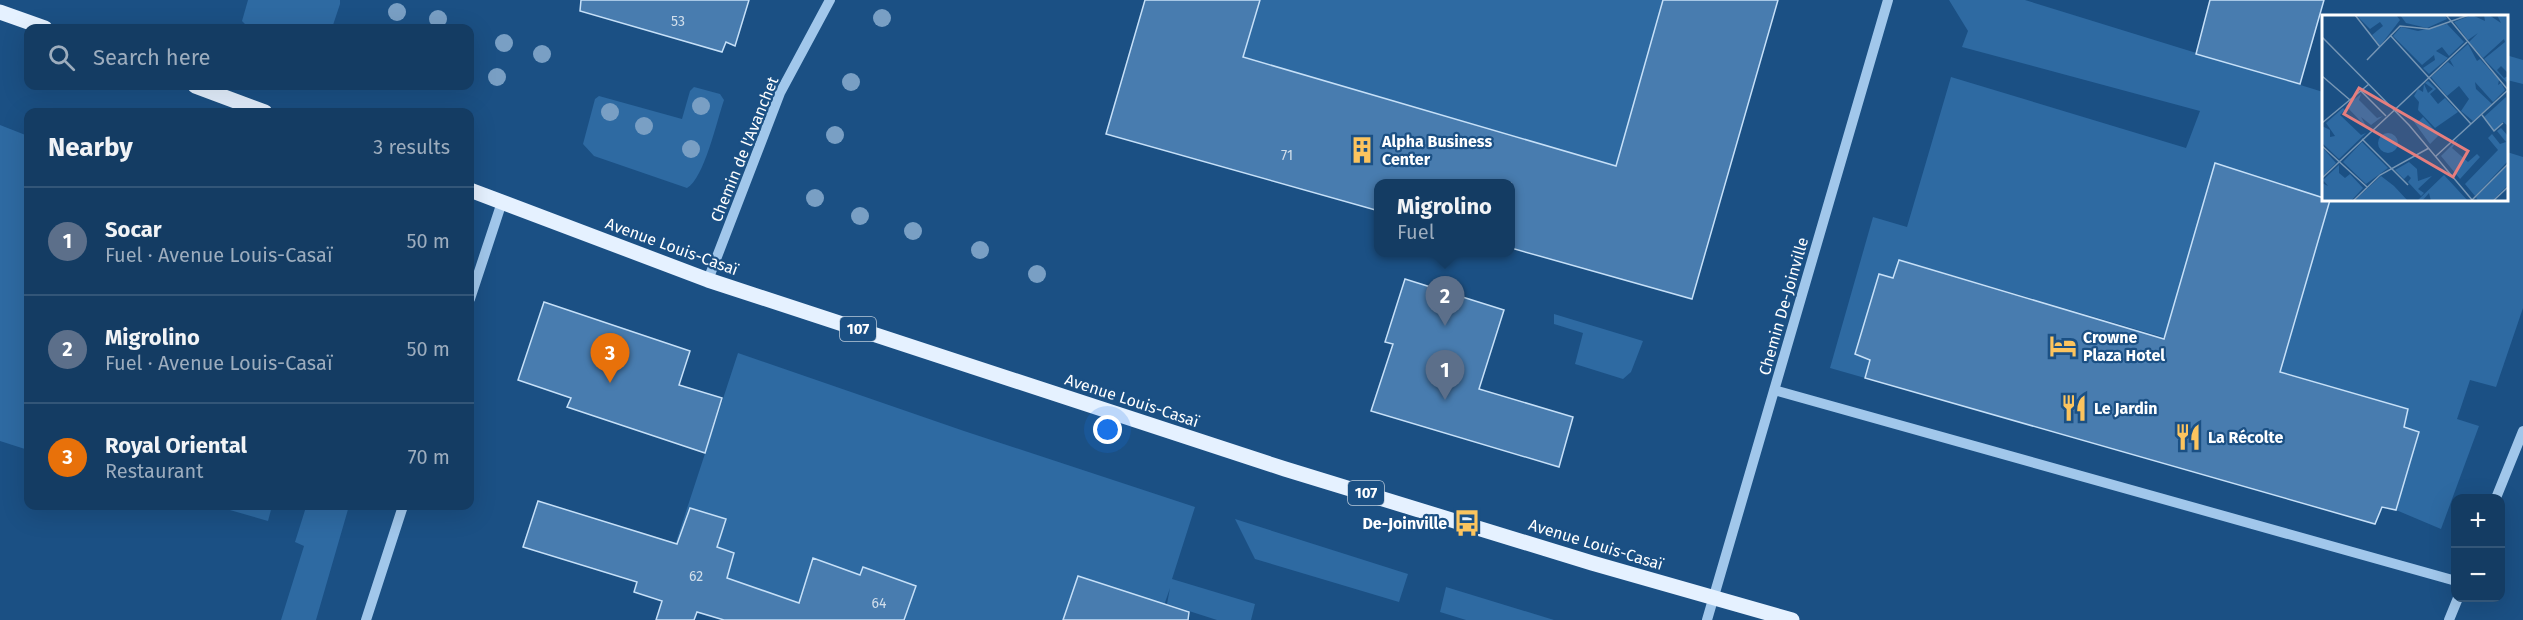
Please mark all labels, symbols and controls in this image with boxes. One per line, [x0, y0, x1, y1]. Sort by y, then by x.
house number: 53 [671, 13, 685, 30]
inset map [2322, 15, 2508, 201]
search box [24, 24, 474, 90]
icon: search [45, 41, 78, 74]
text: Search here [93, 44, 211, 71]
street label: Chemin de l'Avanchet [707, 74, 782, 225]
text: Nearby [48, 132, 133, 163]
place label: Alpha Business Center [1381, 132, 1492, 169]
text: 3 results [373, 135, 450, 159]
building icon: Alpha Business Center [1347, 135, 1377, 165]
house number: 71 [1281, 147, 1293, 164]
popup [1374, 179, 1515, 257]
text: Migrolino [1397, 193, 1492, 220]
street label: Avenue Louis-Casaï [603, 214, 741, 279]
text: Socar [105, 216, 162, 243]
text: Fuel [1397, 220, 1435, 244]
text: 1 [63, 229, 72, 253]
text: 50 m [406, 229, 450, 253]
street label: Chemin De-Joinville [1755, 235, 1812, 377]
text: Fuel · Avenue Louis-Casaï [105, 243, 333, 267]
pin: 2 [1426, 276, 1464, 326]
road number: 107 [840, 317, 876, 341]
text: Migrolino [105, 324, 200, 351]
place label: Crowne Plaza Hotel [2083, 328, 2165, 365]
hotel icon: Crowne Plaza Hotel [2048, 331, 2078, 361]
pin: 3 [590, 334, 630, 383]
text: 2 [62, 337, 73, 361]
text: 50 m [406, 337, 450, 361]
pin: 1 [1426, 350, 1464, 400]
text: Fuel · Avenue Louis-Casaï [105, 351, 333, 375]
street label: Avenue Louis-Casaï [1062, 370, 1202, 431]
restaurant icon: Le Jardin [2059, 393, 2089, 423]
place label: Le Jardin [2094, 399, 2158, 418]
your location [1093, 415, 1122, 444]
restaurant icon: La Récolte [2173, 422, 2203, 452]
place label: La Récolte [2208, 428, 2283, 447]
text: Royal Oriental [105, 432, 247, 459]
text: 3 [62, 445, 73, 469]
text: 70 m [408, 445, 450, 469]
text: Restaurant [105, 459, 203, 483]
road number: 107 [1348, 481, 1384, 505]
map controls [2451, 494, 2505, 602]
button: + [2451, 494, 2505, 548]
bus stop icon: De-Joinville [1452, 508, 1482, 538]
place label: De-Joinville [1362, 514, 1447, 533]
street label: Avenue Louis-Casaï [1526, 515, 1666, 574]
button: − [2451, 548, 2505, 602]
house number: 62 [689, 568, 703, 585]
house number: 64 [872, 595, 887, 612]

